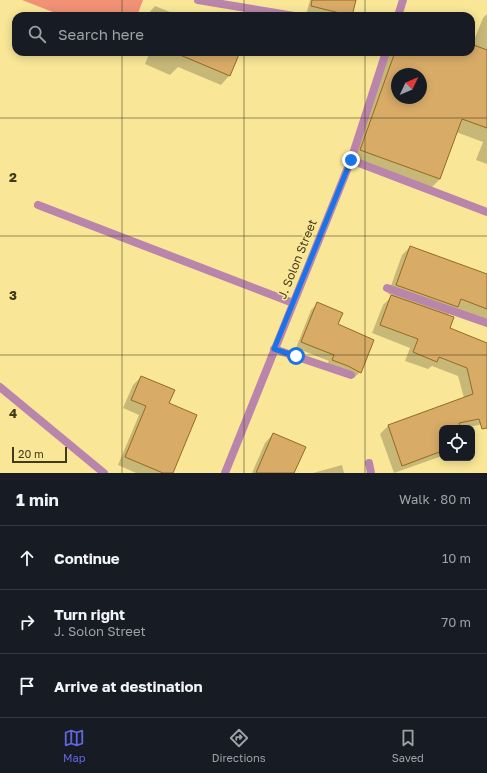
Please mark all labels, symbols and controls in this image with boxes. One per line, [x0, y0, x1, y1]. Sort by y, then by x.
search box [12, 12, 475, 56]
icon: search [26, 23, 48, 45]
text: Search here [58, 25, 144, 43]
north arrow [391, 68, 427, 104]
route end [342, 151, 360, 169]
text: 2 [9, 169, 17, 185]
street label: J. Solon Street [274, 217, 320, 301]
text: 3 [9, 287, 17, 303]
route start [287, 347, 305, 365]
text: 4 [9, 405, 17, 421]
map controls [439, 425, 475, 461]
button: locate [439, 425, 475, 461]
scale bar [12, 445, 67, 464]
text: 20 m [18, 447, 44, 460]
text: 1 min [16, 489, 59, 510]
text: Walk · 80 m [399, 491, 471, 507]
icon: ahead [16, 547, 38, 569]
text: Continue [54, 549, 120, 567]
text: 10 m [442, 550, 471, 566]
text: Turn right [54, 605, 125, 623]
icon: right [16, 611, 38, 633]
text: 70 m [441, 614, 471, 630]
text: J. Solon Street [54, 623, 146, 639]
icon: arrive [16, 675, 38, 697]
text: Arrive at destination [54, 677, 203, 695]
tab: Map [63, 727, 86, 764]
tab: Directions [212, 727, 266, 764]
tab: Saved [392, 727, 424, 764]

